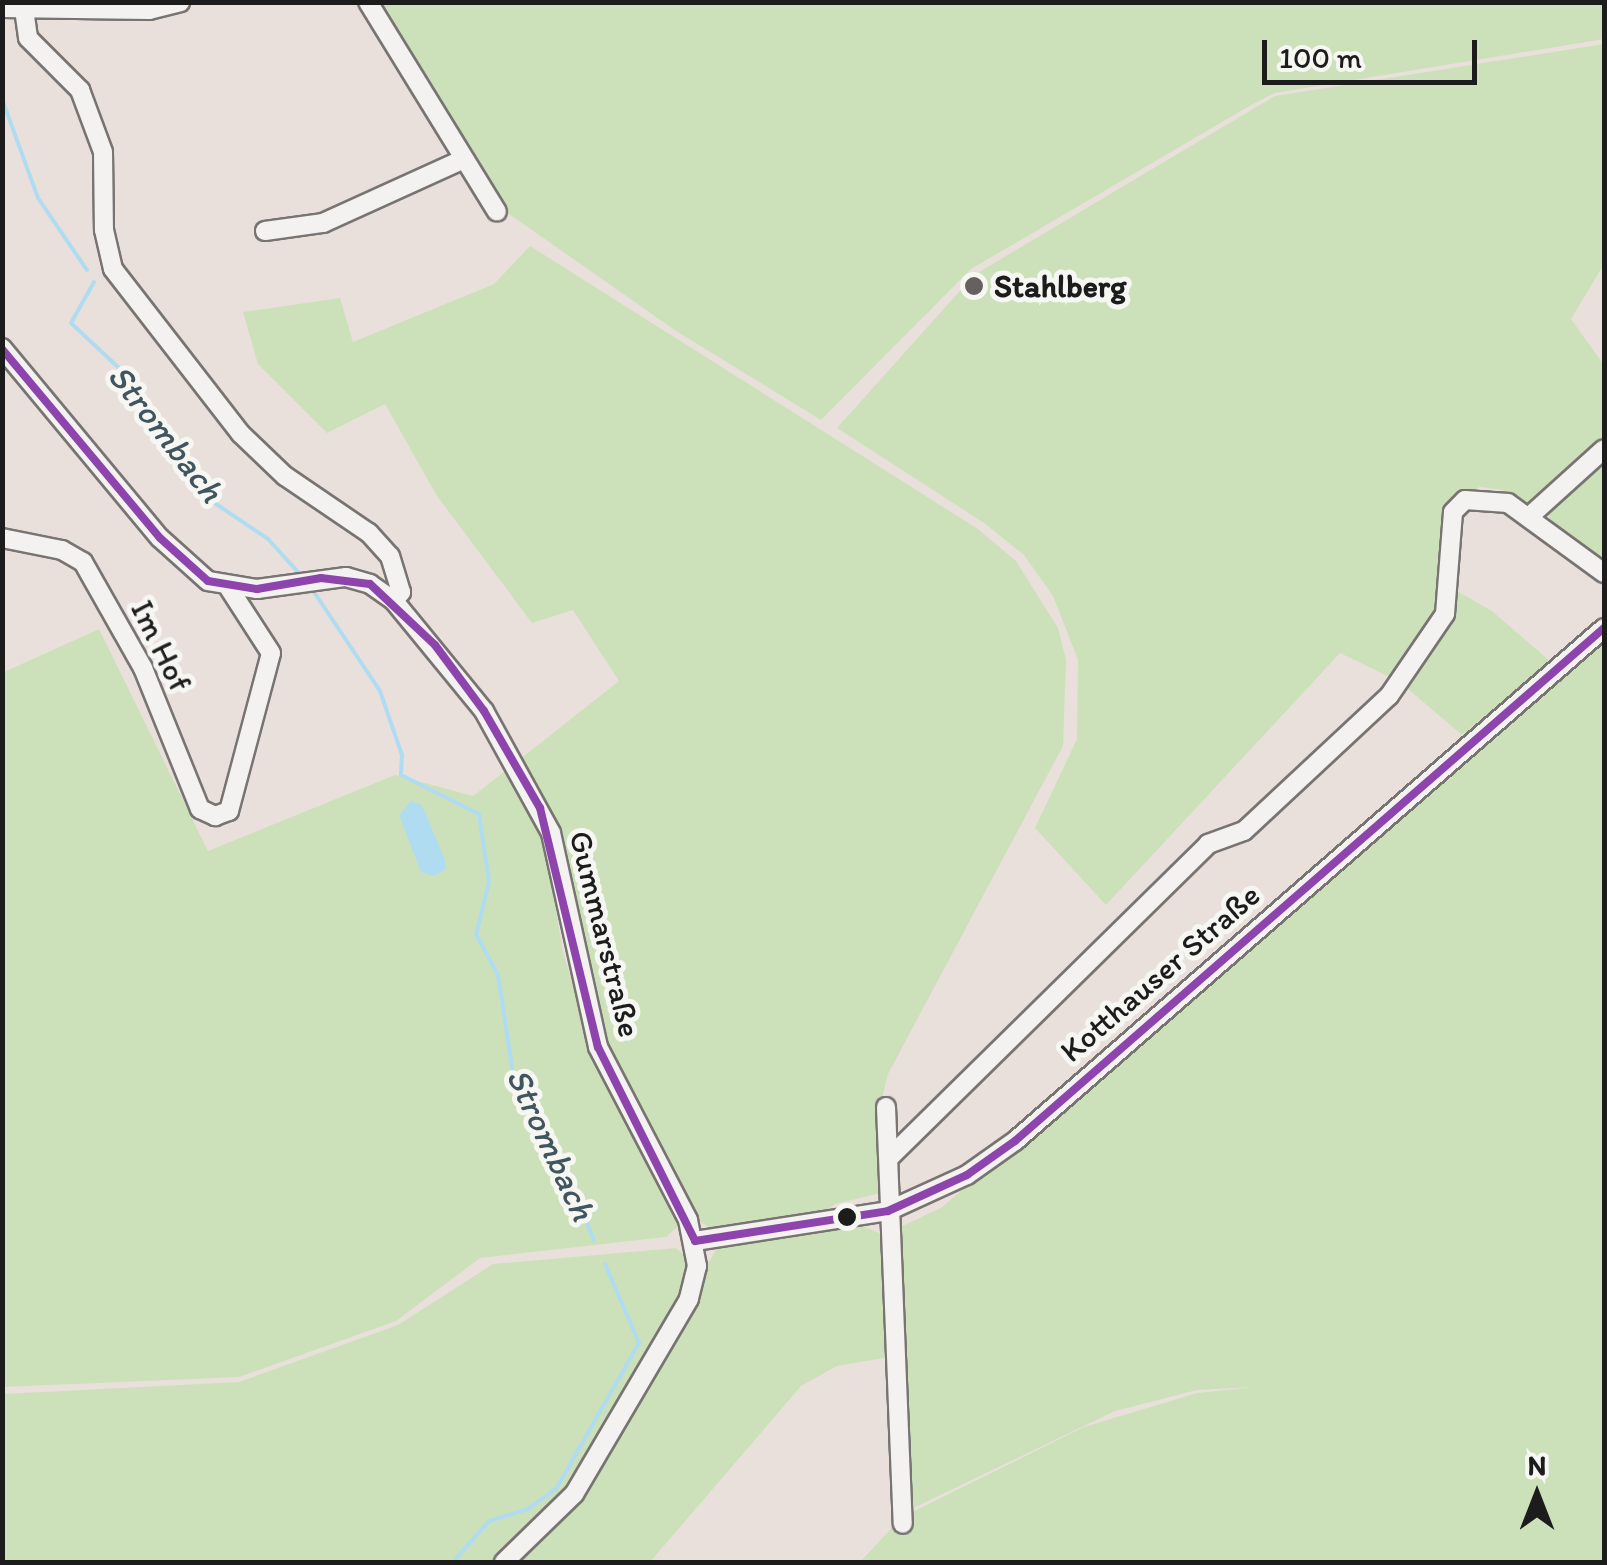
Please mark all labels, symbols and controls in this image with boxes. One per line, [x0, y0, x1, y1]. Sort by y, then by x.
scale bar [1267, 20, 1482, 82]
text: 100 m [1279, 39, 1362, 76]
place label: Stahlberg [994, 267, 1126, 305]
marker: Stahlberg [963, 275, 985, 297]
water label: Strombach [99, 356, 233, 510]
street label: Im Hof [123, 594, 199, 698]
street label: Gummarstraße [561, 827, 649, 1041]
street label: Kotthauser Straße [1052, 875, 1268, 1071]
water label: Strombach [497, 1061, 605, 1227]
unlabelled marker [837, 1207, 857, 1227]
north arrow [1487, 1445, 1587, 1545]
text: N [1528, 1448, 1546, 1482]

